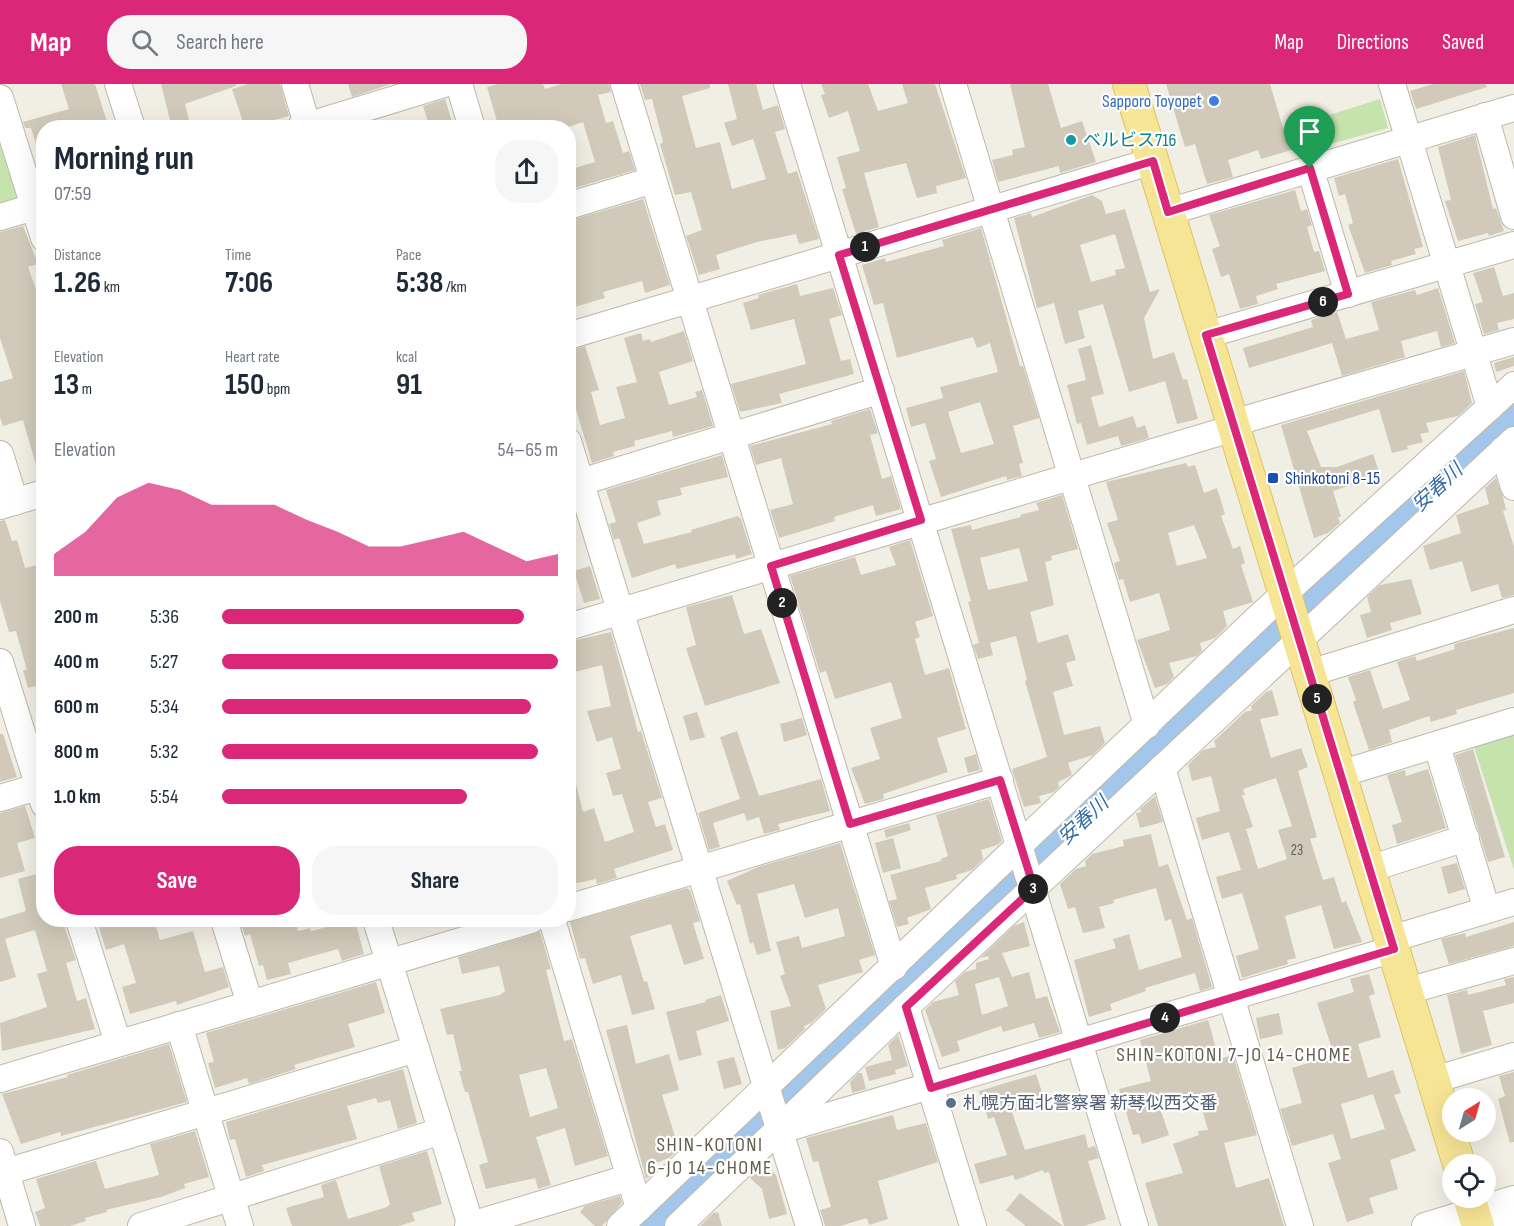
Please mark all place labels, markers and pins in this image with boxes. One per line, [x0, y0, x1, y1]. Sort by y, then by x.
place label: Sapporo Toyopet [1102, 91, 1203, 112]
marker: Sapporo Toyopet [1207, 94, 1221, 108]
pin [1284, 106, 1335, 168]
place label: ベルビス716 [1083, 130, 1177, 151]
marker: ベルビス716 [1064, 133, 1078, 147]
pin: 1 [850, 232, 880, 262]
pin: 6 [1308, 287, 1338, 317]
place label: Shinkotoni 8-15 [1285, 468, 1380, 489]
marker: Shinkotoni 8-15 [1266, 471, 1280, 485]
pin: 2 [767, 588, 797, 618]
pin: 5 [1302, 684, 1332, 714]
pin: 3 [1018, 874, 1048, 904]
pin: 4 [1150, 1003, 1180, 1033]
place label: 札幌方面北警察署 新琴似西交番 [963, 1093, 1218, 1114]
marker: 札幌方面北警察署 新琴似西交番 [944, 1096, 958, 1110]

